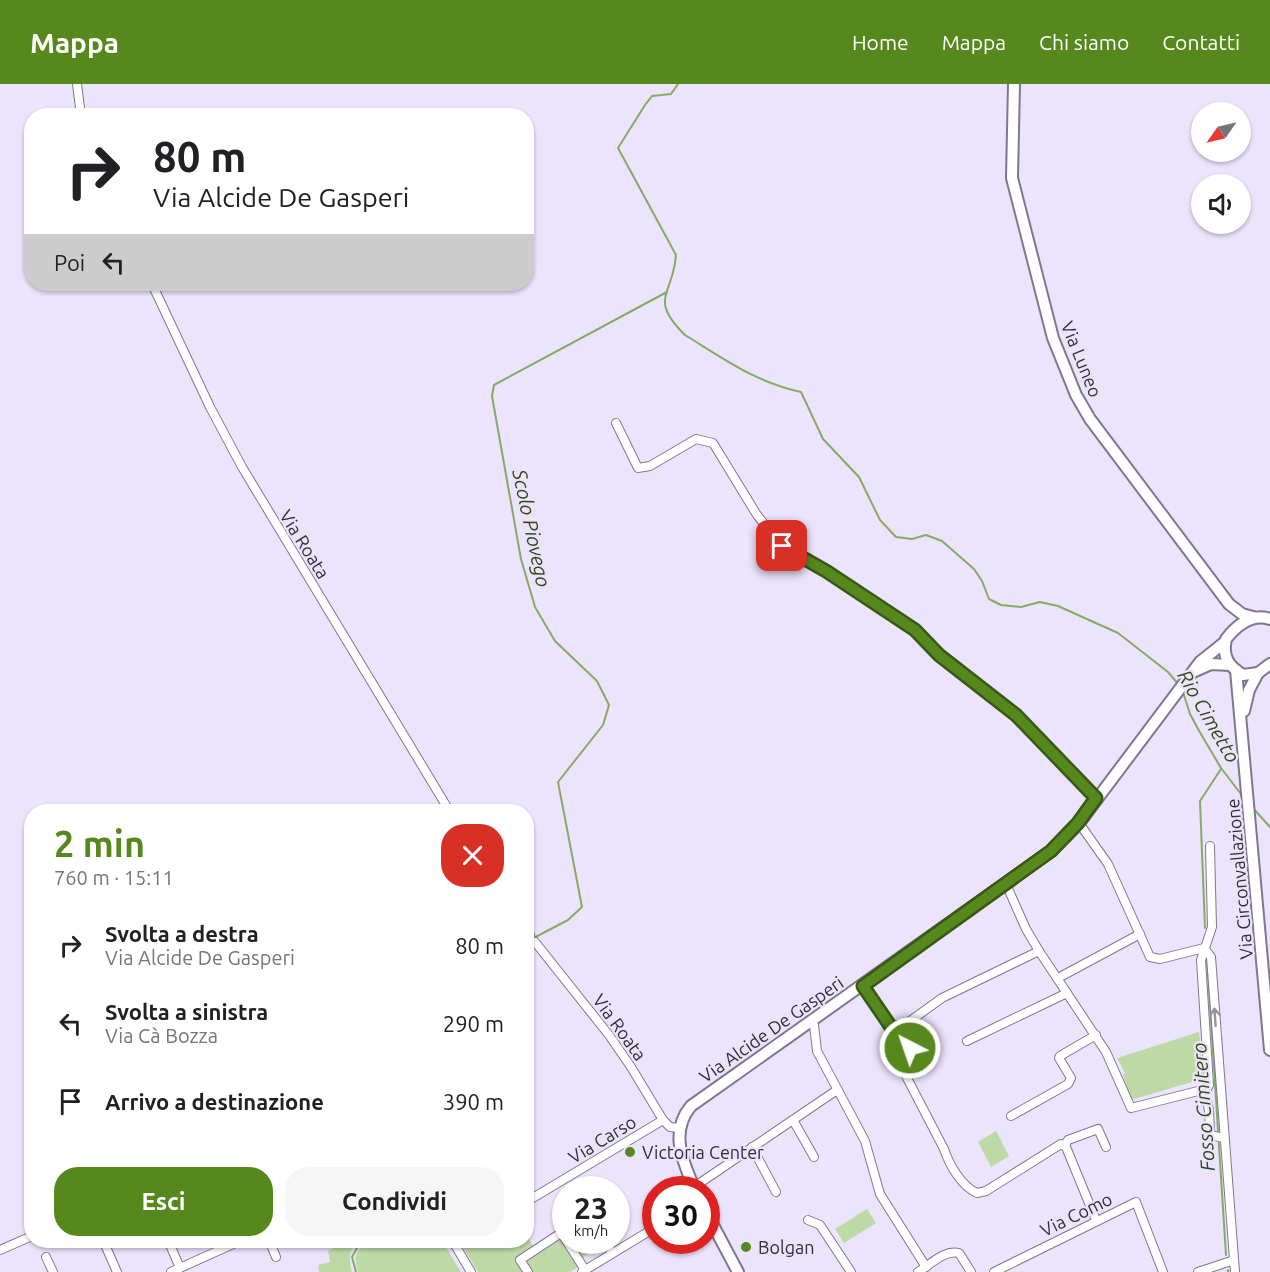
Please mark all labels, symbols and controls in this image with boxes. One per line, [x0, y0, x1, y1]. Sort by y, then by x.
text: Mappa [30, 27, 119, 58]
text: Home [852, 30, 909, 54]
text: Mappa [942, 30, 1006, 54]
text: Chi siamo [1039, 30, 1129, 54]
text: Contatti [1162, 30, 1240, 54]
north arrow [1191, 102, 1251, 162]
map controls [1191, 102, 1251, 234]
icon: right [54, 132, 132, 210]
text: 80 m [153, 133, 247, 180]
button: sound [1191, 174, 1251, 234]
text: Via Alcide De Gasperi [153, 182, 409, 212]
icon: left [97, 246, 130, 279]
text: Poi [54, 250, 85, 275]
street label: Via Luneo [1058, 318, 1106, 400]
water label: Scolo Piovego [508, 466, 556, 589]
street label: Via Roata [276, 506, 334, 582]
pin [756, 520, 807, 571]
icon: arrive [765, 529, 798, 562]
water label: Rio Cimetto [1173, 666, 1245, 767]
street label: Via Circonvallazione [1222, 798, 1256, 960]
text: 2 min [54, 823, 145, 864]
button: close [441, 824, 504, 887]
text: 760 m · 15:11 [54, 866, 174, 889]
text: Svolta a destra [105, 921, 259, 946]
icon: right [54, 929, 87, 962]
text: 80 m [455, 933, 504, 958]
text: Via Alcide De Gasperi [105, 946, 295, 969]
street label: Via Alcide De Gasperi [695, 972, 847, 1086]
street label: Via Roata [589, 990, 651, 1064]
text: Svolta a sinistra [105, 999, 268, 1024]
icon: left [54, 1007, 87, 1040]
one-way arrow [1210, 1008, 1221, 1028]
text: 290 m [443, 1011, 504, 1036]
position arrow [878, 1016, 942, 1080]
text: Via Cà Bozza [105, 1024, 218, 1047]
water label: Fosso Cimitero [1187, 1042, 1219, 1172]
icon: arrive [54, 1085, 87, 1118]
text: Arrivo a destinazione [105, 1089, 324, 1114]
text: 390 m [443, 1089, 504, 1114]
street label: Via Carso [565, 1111, 639, 1167]
place label: Victoria Center [642, 1142, 764, 1162]
marker: Victoria Center [623, 1145, 637, 1159]
button: Esci [54, 1167, 273, 1236]
button: Condividi [285, 1167, 504, 1236]
speed limit sign: 30 [642, 1176, 720, 1254]
street label: Via Como [1037, 1188, 1115, 1240]
text: 23 [574, 1191, 608, 1225]
text: km/h [574, 1222, 608, 1239]
place label: Bolgan [758, 1237, 815, 1257]
marker: Bolgan [739, 1240, 753, 1254]

